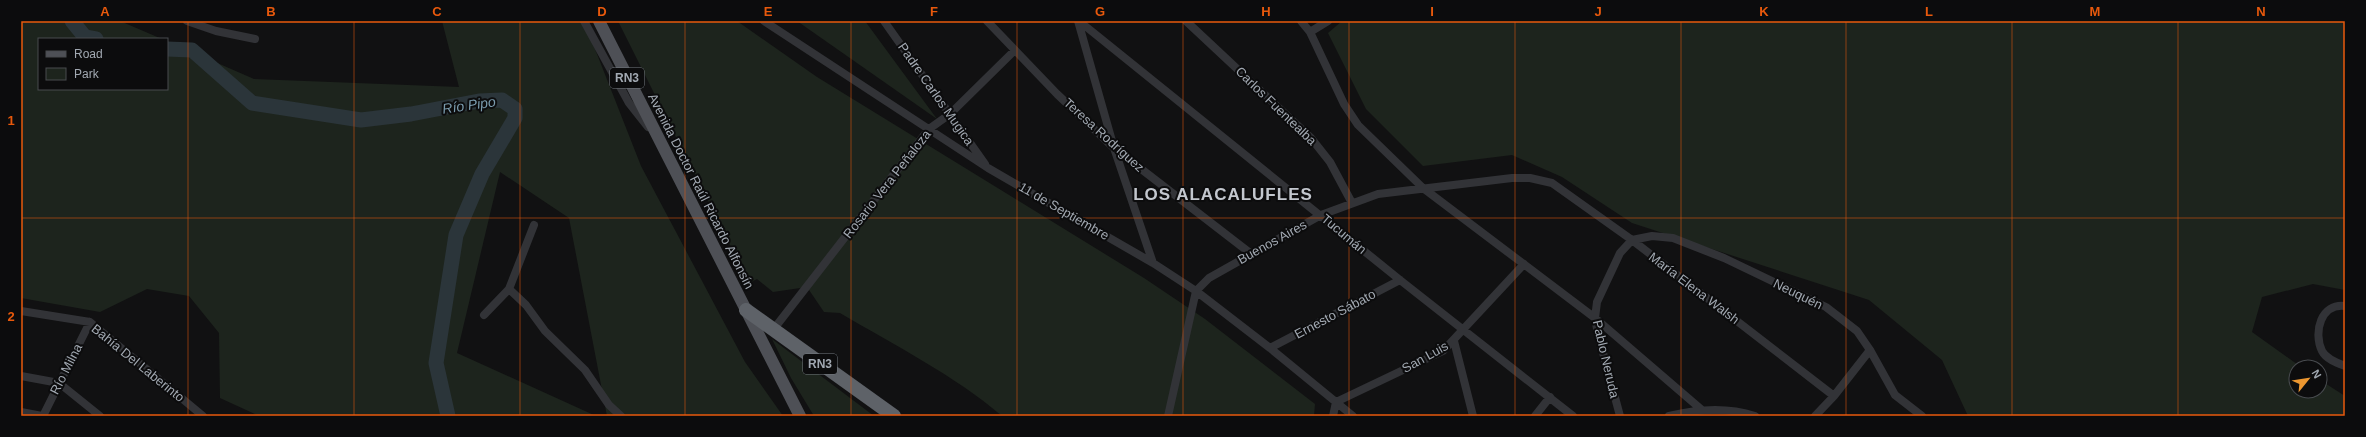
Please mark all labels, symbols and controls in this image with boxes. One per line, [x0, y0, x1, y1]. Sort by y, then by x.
text: A [100, 4, 110, 19]
text: B [266, 4, 276, 19]
text: C [432, 4, 442, 19]
text: D [597, 4, 607, 19]
text: E [764, 4, 773, 19]
text: F [930, 4, 938, 19]
text: G [1095, 4, 1105, 19]
text: H [1261, 4, 1271, 19]
text: I [1430, 4, 1434, 19]
text: J [1594, 4, 1602, 19]
text: K [1759, 4, 1769, 19]
text: L [1925, 4, 1933, 19]
text: M [2090, 4, 2100, 19]
text: N [2256, 4, 2266, 19]
legend [38, 38, 168, 90]
street label: Padre Carlos Mugica [895, 40, 977, 149]
text: Road [74, 47, 103, 61]
street label: Carlos Fuentealba [1233, 64, 1320, 149]
text: Park [74, 67, 100, 81]
road number: RN3 [610, 68, 644, 88]
street label: Avenida Doctor Raúl Ricardo Alfonsín [645, 91, 757, 291]
water label: Río Pipo [441, 93, 497, 117]
street label: Teresa Rodríguez [1061, 95, 1147, 175]
text: 1 [7, 113, 15, 128]
street label: Rosario Vera Peñaloza [840, 126, 934, 241]
street label: 11 de Septiembre [1016, 179, 1112, 243]
district label: LOS ALACALUFLES [1133, 185, 1313, 204]
street label: Tucumán [1319, 211, 1369, 257]
street label: Buenos Aires [1235, 217, 1310, 267]
street label: María Elena Walsh [1646, 249, 1742, 327]
street label: Neuquén [1771, 276, 1825, 312]
street label: Ernesto Sábato [1292, 286, 1378, 342]
text: 2 [7, 309, 15, 324]
street label: Pablo Neruda [1590, 319, 1622, 400]
street label: Bahía Del Laberinto [89, 321, 187, 405]
street label: San Luis [1399, 338, 1451, 376]
street label: Río Milna [47, 340, 85, 397]
road number: RN3 [803, 354, 837, 374]
north arrow [2288, 359, 2328, 399]
text: N [2309, 368, 2324, 380]

